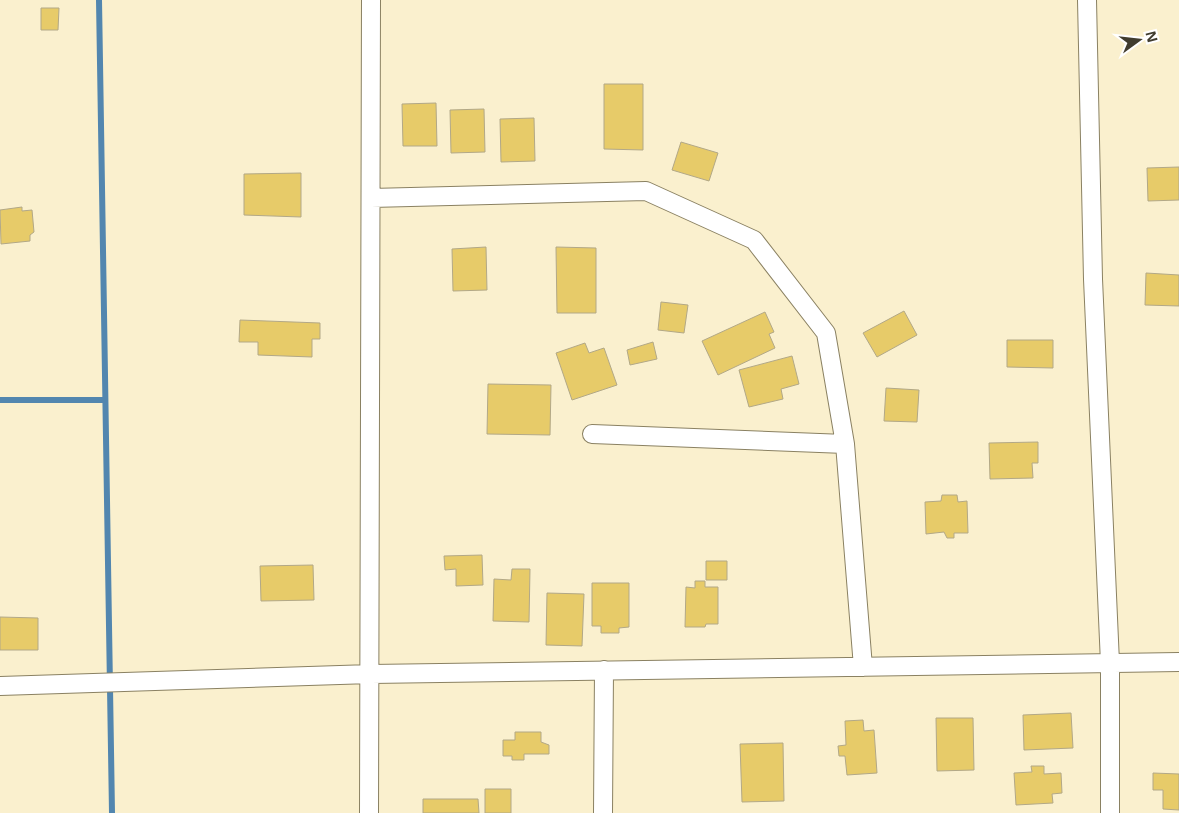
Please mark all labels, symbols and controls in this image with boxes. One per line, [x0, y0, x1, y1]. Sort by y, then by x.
north arrow [1114, 15, 1164, 65]
text: N [1141, 29, 1163, 44]

